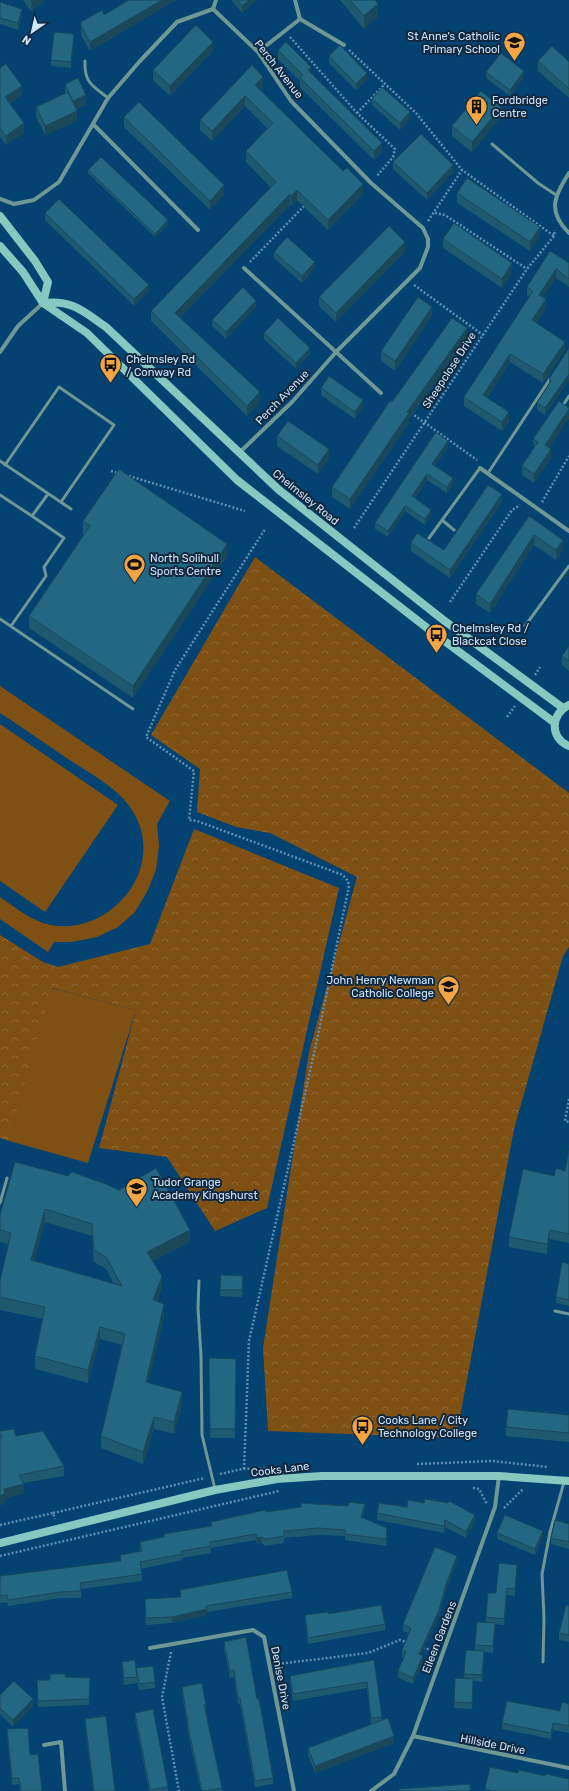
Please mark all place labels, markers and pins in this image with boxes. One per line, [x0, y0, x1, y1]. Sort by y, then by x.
school or university icon: St Anne's Catholic Primary School [502, 29, 528, 62]
place label: St Anne's Catholic Primary School [407, 30, 500, 56]
building icon: Fordbridge Centre [464, 93, 490, 126]
place label: Fordbridge Centre [492, 94, 548, 120]
bus stop icon: Chelmsley Rd / Conway Rd [97, 352, 123, 385]
place label: Chelmsley Rd / Conway Rd [126, 353, 195, 379]
sports icon: North Solihull Sports Centre [121, 551, 147, 584]
place label: North Solihull Sports Centre [150, 552, 221, 578]
bus stop icon: Chelmsley Rd / Blackcat Close [424, 621, 450, 654]
place label: Chelmsley Rd / Blackcat Close [452, 622, 530, 648]
school or university icon: John Henry Newman Catholic College [436, 973, 462, 1006]
place label: John Henry Newman Catholic College [326, 974, 434, 1000]
school or university icon: Tudor Grange Academy Kingshurst [123, 1175, 149, 1208]
place label: Tudor Grange Academy Kingshurst [152, 1176, 258, 1202]
bus stop icon: Cooks Lane / City Technology College [349, 1413, 375, 1446]
place label: Cooks Lane / City Technology College [378, 1414, 477, 1440]

